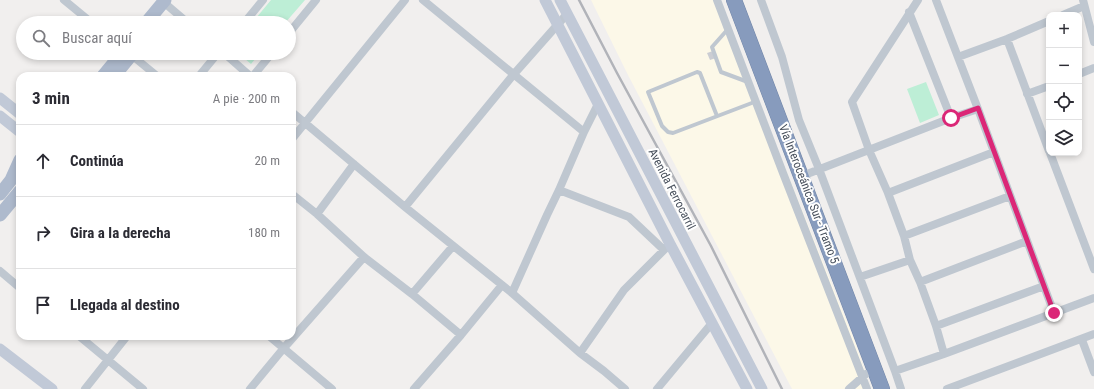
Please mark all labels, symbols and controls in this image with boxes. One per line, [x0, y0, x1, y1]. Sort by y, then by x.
map controls [1046, 12, 1082, 156]
button: + [1046, 12, 1082, 48]
search box [16, 16, 296, 60]
icon: search [30, 27, 52, 49]
text: Buscar aquí [62, 29, 132, 47]
button: − [1046, 48, 1082, 84]
button: locate [1046, 84, 1082, 120]
text: 3 min [32, 88, 70, 108]
text: A pie · 200 m [213, 91, 280, 106]
route start [942, 109, 960, 127]
button: layers [1046, 120, 1082, 156]
street label: Vía Interoceánica Sur - Tramo 5 [776, 123, 842, 266]
street label: Avenida Ferrocarril [646, 146, 698, 232]
icon: ahead [32, 150, 54, 172]
text: Continúa [70, 152, 124, 170]
text: 20 m [254, 153, 280, 168]
icon: right [32, 222, 54, 244]
text: Gira a la derecha [70, 224, 171, 242]
text: 180 m [248, 225, 280, 240]
icon: arrive [32, 294, 54, 316]
text: Llegada al destino [70, 296, 180, 314]
route end [1045, 304, 1063, 322]

